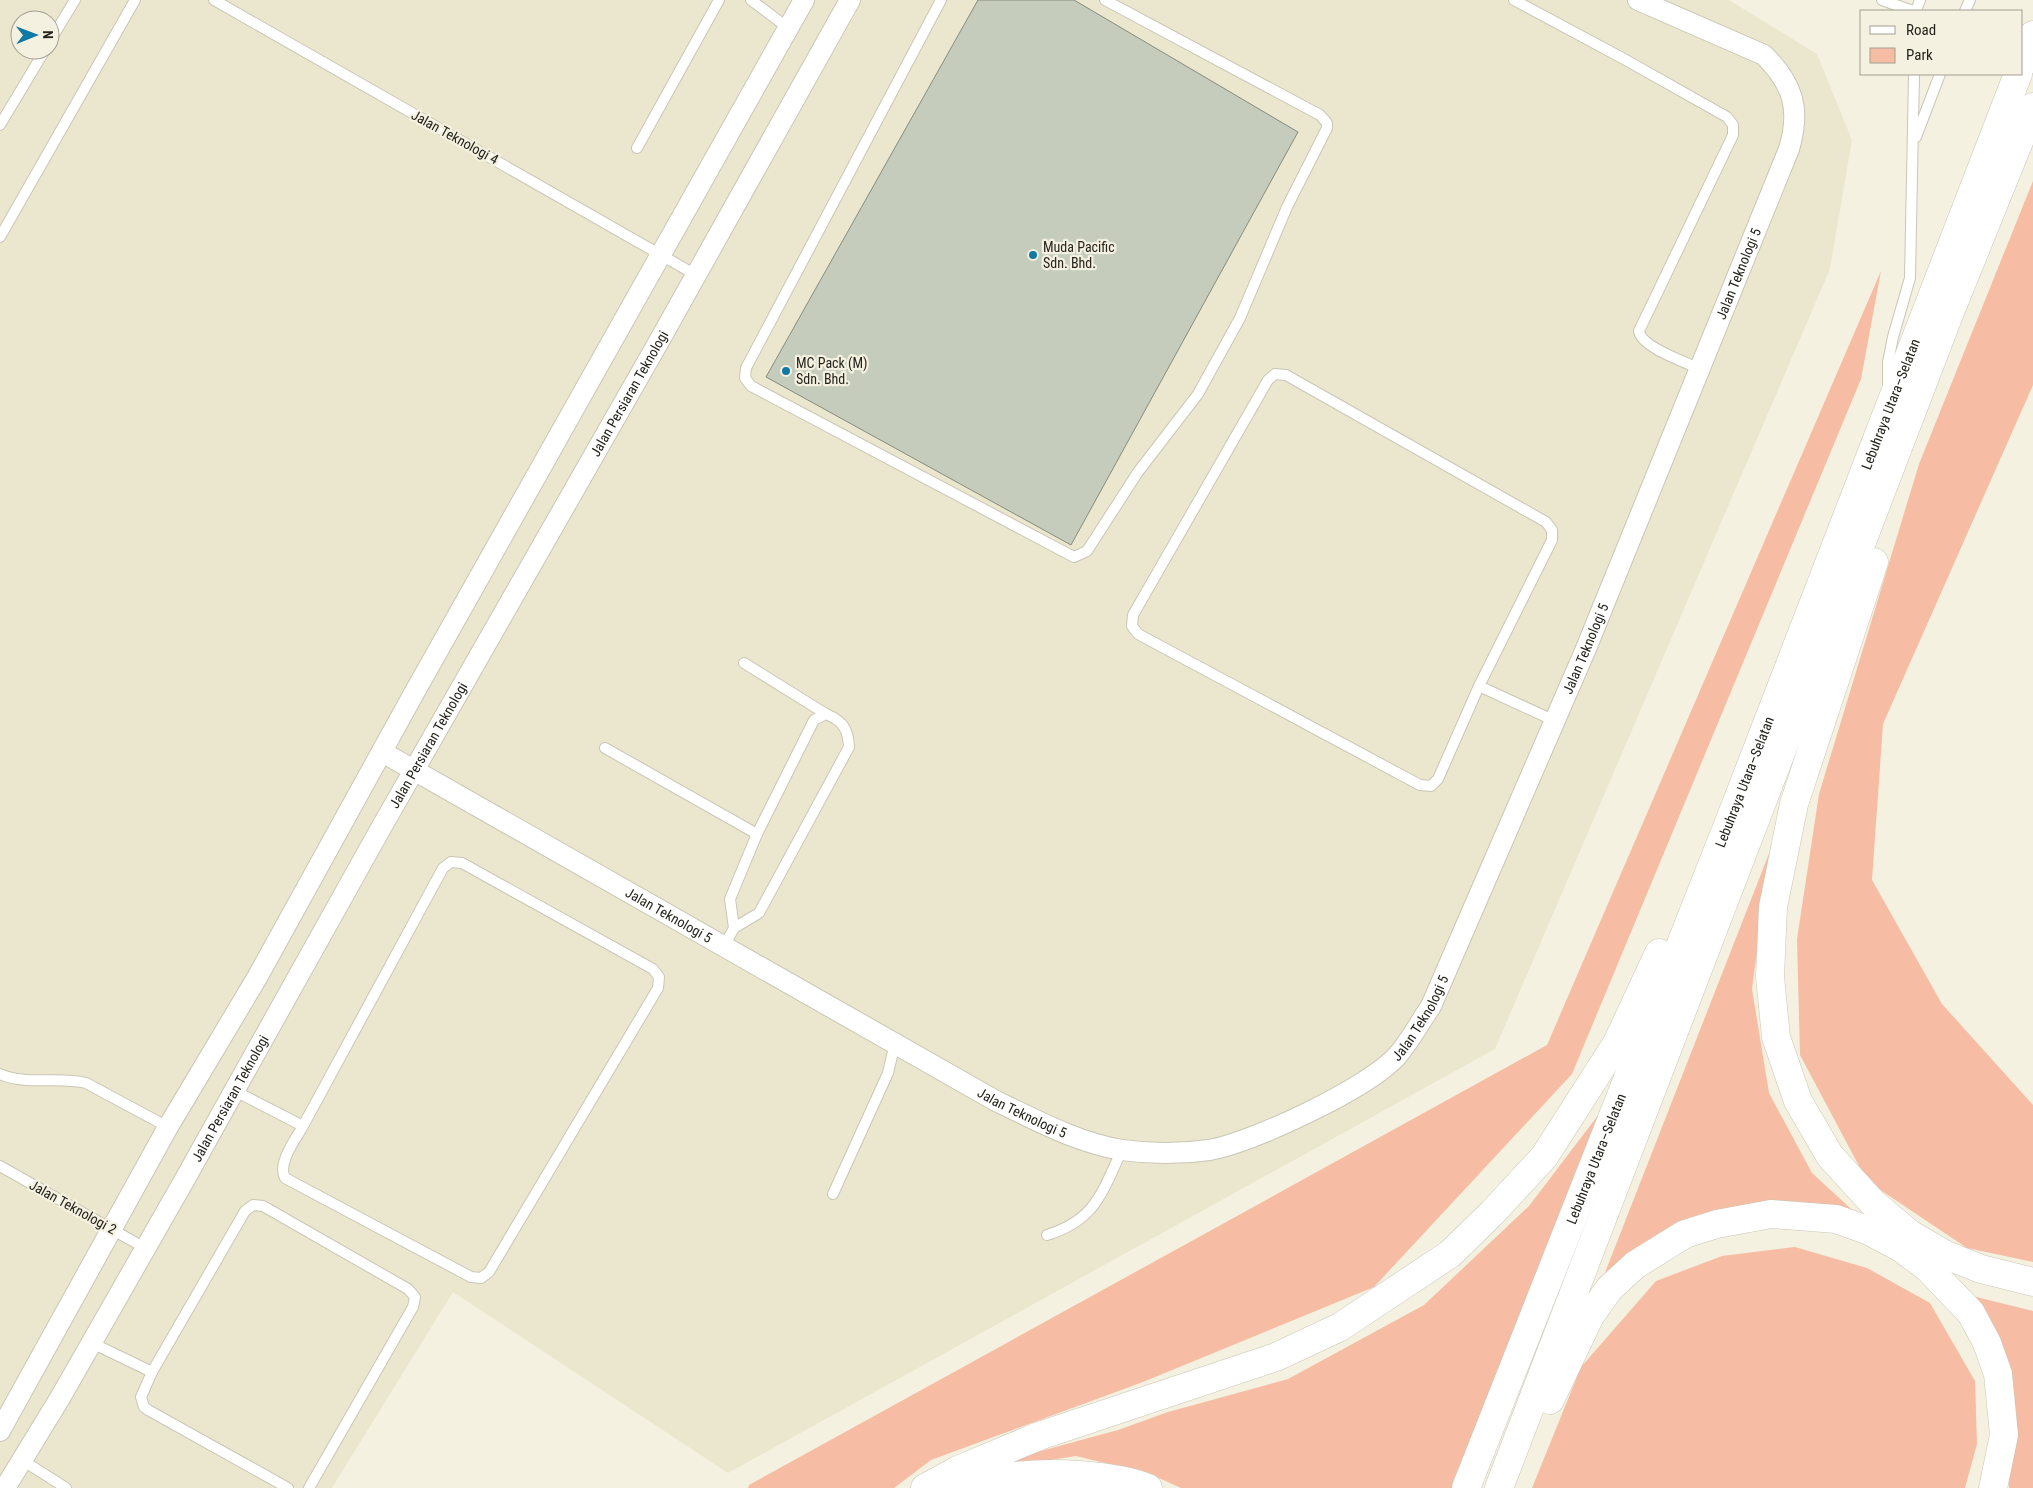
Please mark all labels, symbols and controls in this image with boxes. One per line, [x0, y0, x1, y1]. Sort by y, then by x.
north arrow [10, 10, 60, 60]
legend [1860, 10, 2023, 75]
text: Road [1906, 21, 1936, 39]
text: N [40, 30, 56, 39]
text: Park [1906, 46, 1933, 64]
street label: Jalan Teknologi 4 [409, 107, 501, 168]
street label: Jalan Teknologi 5 [1713, 226, 1764, 322]
place label: Muda Pacific Sdn. Bhd. [1043, 239, 1115, 271]
marker: Muda Pacific Sdn. Bhd. [1027, 249, 1039, 261]
street label: Jalan Persiaran Teknologi [587, 328, 671, 459]
street label: Lebuhraya Utara–Selatan [1858, 337, 1923, 472]
place label: MC Pack (M) Sdn. Bhd. [796, 355, 868, 387]
marker: MC Pack (M) Sdn. Bhd. [780, 365, 792, 377]
street label: Jalan Teknologi 5 [1559, 601, 1612, 697]
street label: Jalan Persiaran Teknologi [386, 679, 471, 811]
street label: Lebuhraya Utara–Selatan [1712, 714, 1777, 850]
street label: Jalan Teknologi 5 [623, 884, 715, 946]
street label: Jalan Teknologi 5 [1389, 973, 1451, 1064]
street label: Jalan Persiaran Teknologi [188, 1032, 272, 1164]
street label: Jalan Teknologi 5 [975, 1084, 1069, 1141]
street label: Lebuhraya Utara–Selatan [1563, 1091, 1629, 1226]
street label: Jalan Teknologi 2 [27, 1177, 119, 1238]

